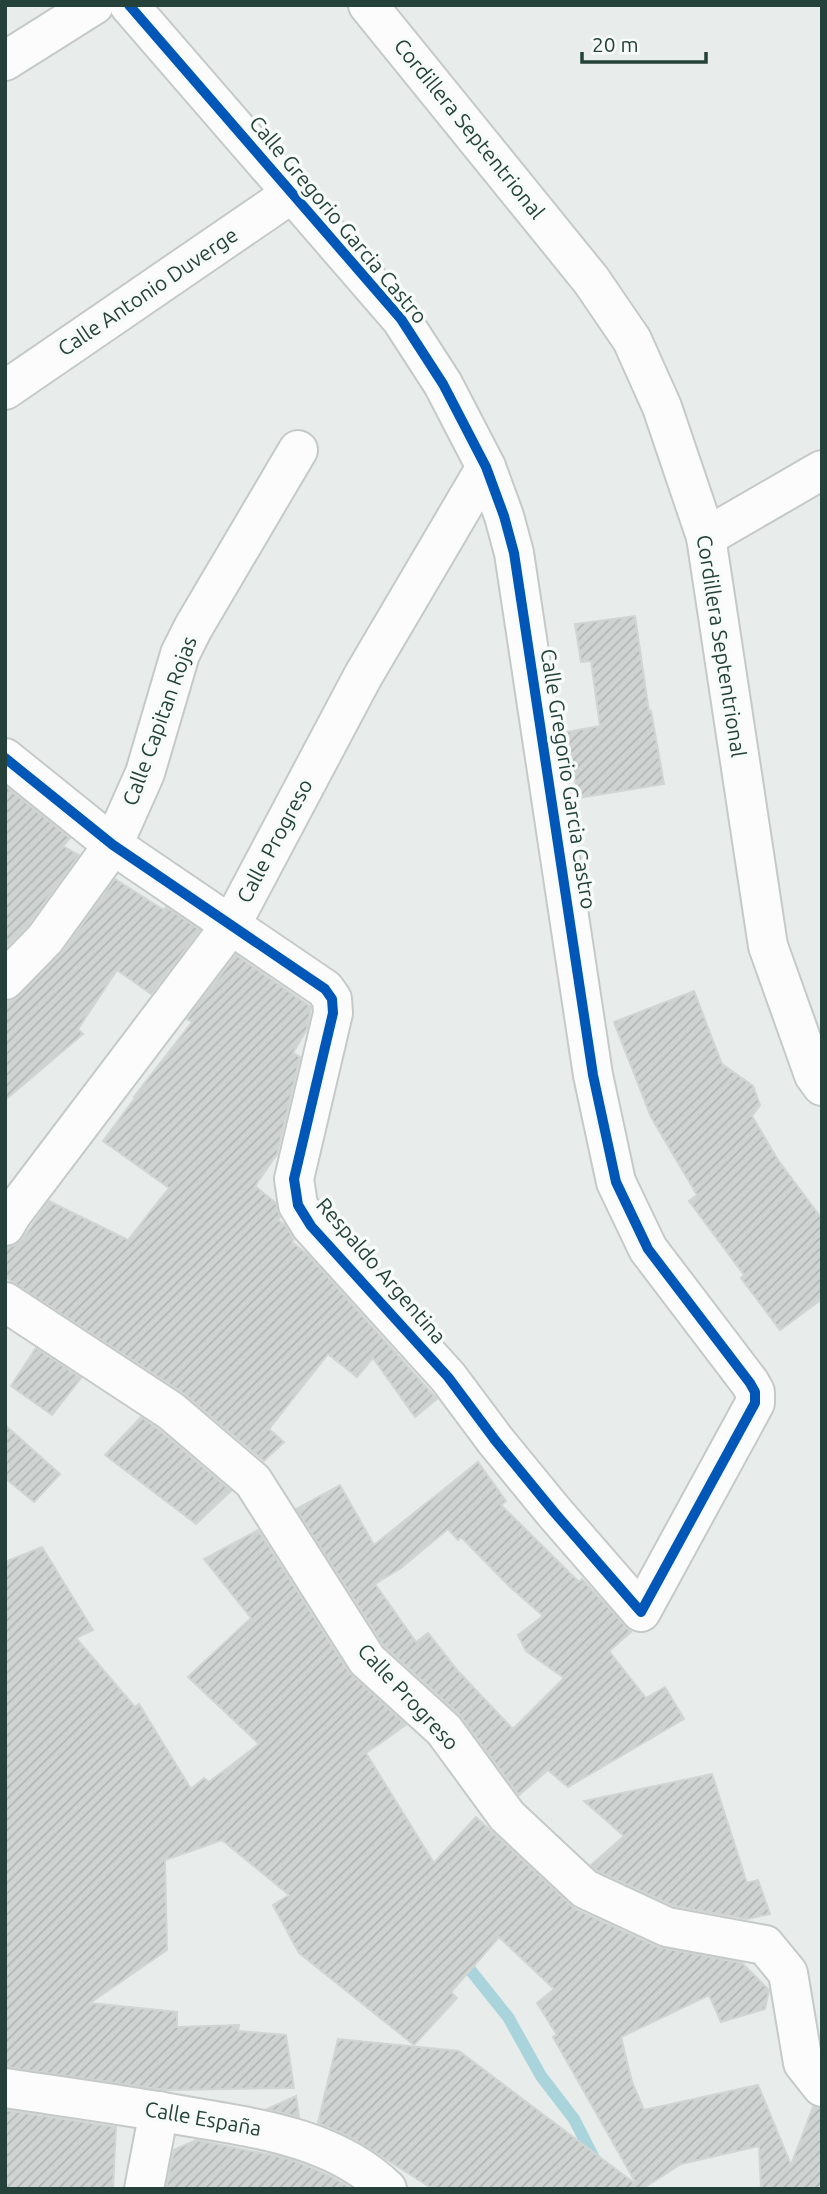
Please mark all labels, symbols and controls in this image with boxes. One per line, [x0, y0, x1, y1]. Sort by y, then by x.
scale bar [582, 21, 706, 65]
text: 20 m [592, 32, 639, 56]
street label: Cordillera Septentrional [390, 33, 550, 223]
street label: Calle Gregorio Garcia Castro [245, 111, 433, 328]
street label: Calle Antonio Duverge [53, 222, 242, 360]
street label: Cordillera Septentrional [693, 533, 751, 759]
street label: Calle Capitan Rojas [117, 633, 201, 809]
street label: Calle Gregorio Garcia Castro [537, 647, 601, 911]
street label: Calle Progreso [231, 774, 317, 907]
street label: Respaldo Argentina [312, 1193, 452, 1348]
street label: Calle Progreso [353, 1638, 464, 1755]
street label: Calle España [143, 2096, 263, 2140]

